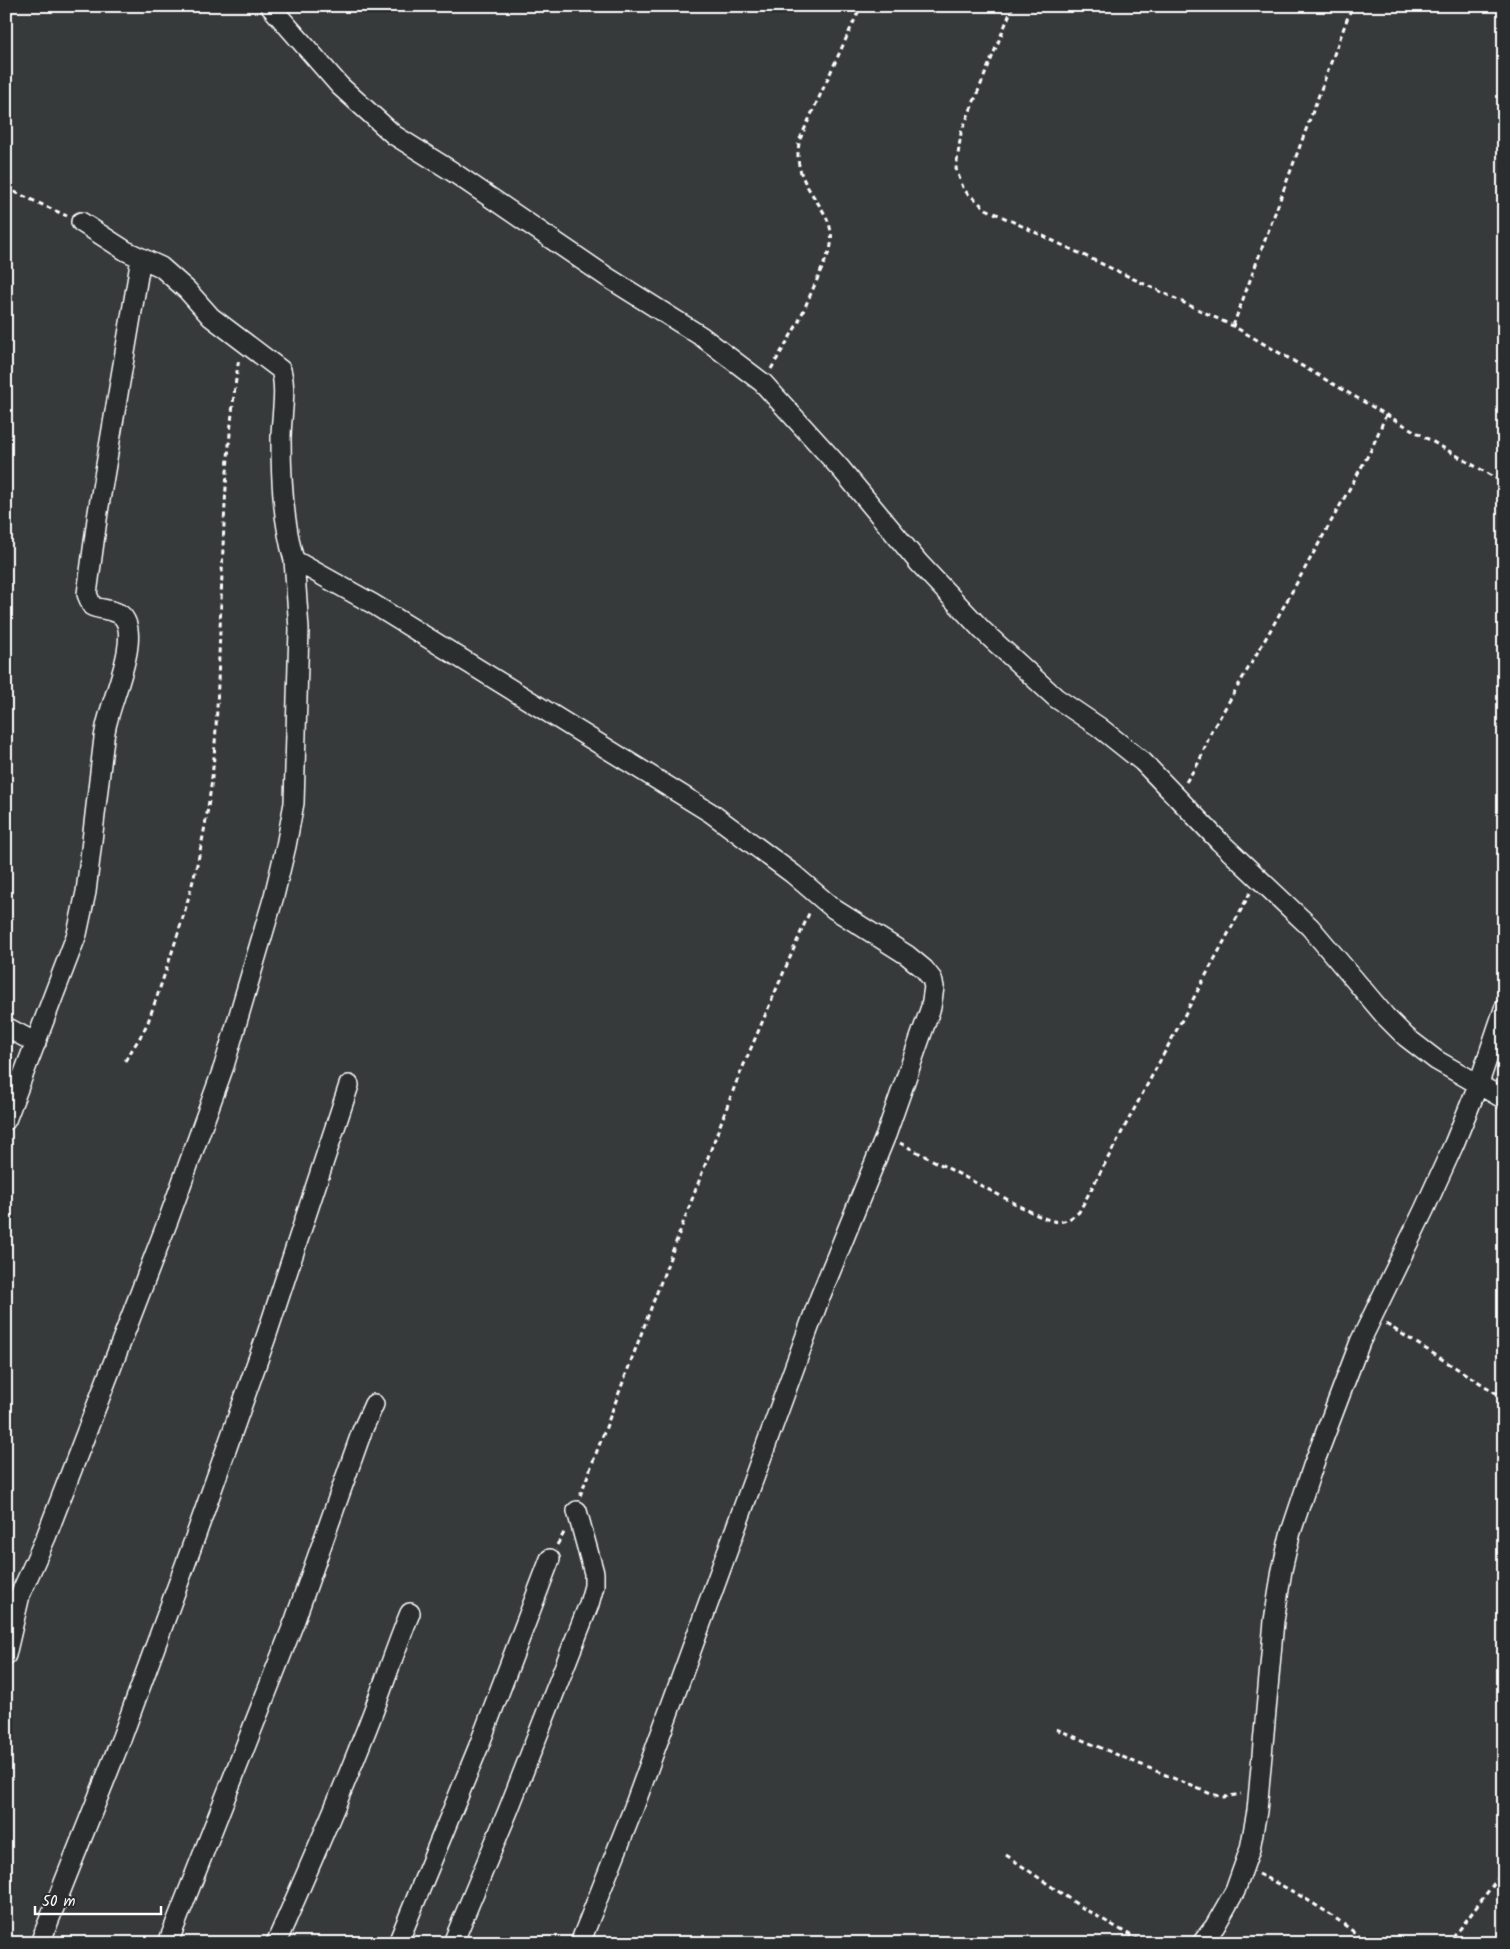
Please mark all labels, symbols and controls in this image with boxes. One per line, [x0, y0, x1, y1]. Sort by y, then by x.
scale bar [35, 1884, 161, 1916]
text: 50 m [42, 1890, 76, 1914]

